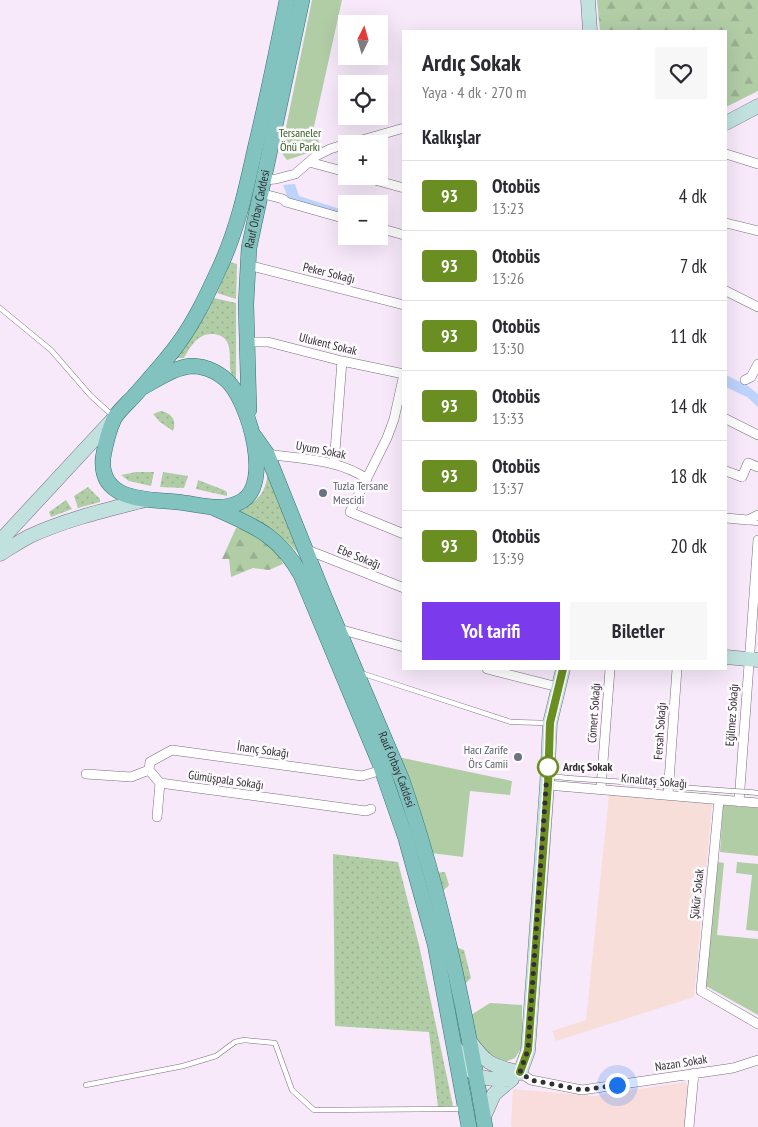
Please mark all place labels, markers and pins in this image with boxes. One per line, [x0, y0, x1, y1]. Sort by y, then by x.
place label: Tuzla Tersane Mescidi [333, 478, 388, 507]
marker: Tuzla Tersane Mescidi [317, 487, 329, 499]
place label: Hacı Zarife Örs Camii [464, 742, 508, 771]
marker: Hacı Zarife Örs Camii [512, 751, 524, 763]
marker: Ardıç Sokak [537, 756, 559, 778]
place label: Ardıç Sokak [562, 759, 612, 774]

